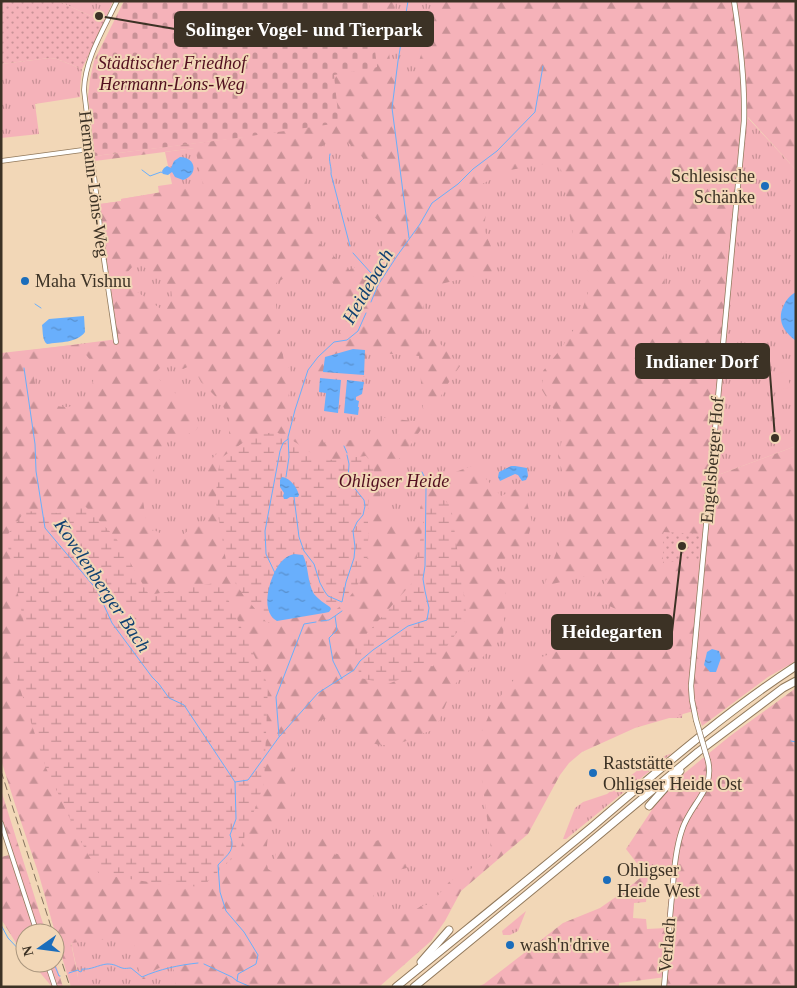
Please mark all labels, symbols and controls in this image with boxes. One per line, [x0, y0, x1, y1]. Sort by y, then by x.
callout: Solinger Vogel- und Tierpark [175, 12, 433, 46]
text: Solinger Vogel- und Tierpark [185, 19, 423, 40]
park label: Städtischer Friedhof Hermann-Löns-Weg [98, 53, 249, 94]
street label: Hermann-Löns-Weg [75, 110, 113, 258]
place label: Schlesische Schänke [671, 166, 755, 207]
marker: Schlesische Schänke [759, 180, 771, 192]
water label: Heidebach [337, 245, 397, 328]
place label: Maha Vishnu [35, 271, 131, 291]
marker: Maha Vishnu [19, 275, 31, 287]
callout: Indianer Dorf [636, 344, 769, 378]
text: Indianer Dorf [645, 351, 759, 372]
street label: Engelsberger Hof [696, 396, 728, 524]
park label: Ohligser Heide [339, 471, 449, 491]
water label: Kovelenberger Bach [50, 514, 155, 656]
callout: Heidegarten [552, 615, 672, 649]
text: Heidegarten [562, 621, 663, 642]
place label: Raststätte Ohligser Heide Ost [603, 753, 742, 794]
marker: Raststätte Ohligser Heide Ost [587, 767, 599, 779]
place label: Ohligser Heide West [617, 860, 700, 901]
marker: Ohligser Heide West [601, 874, 613, 886]
street label: Verlach [655, 917, 679, 973]
north arrow [15, 923, 65, 973]
place label: wash'n'drive [520, 935, 609, 955]
marker: wash'n'drive [504, 939, 516, 951]
text: N [19, 944, 36, 958]

